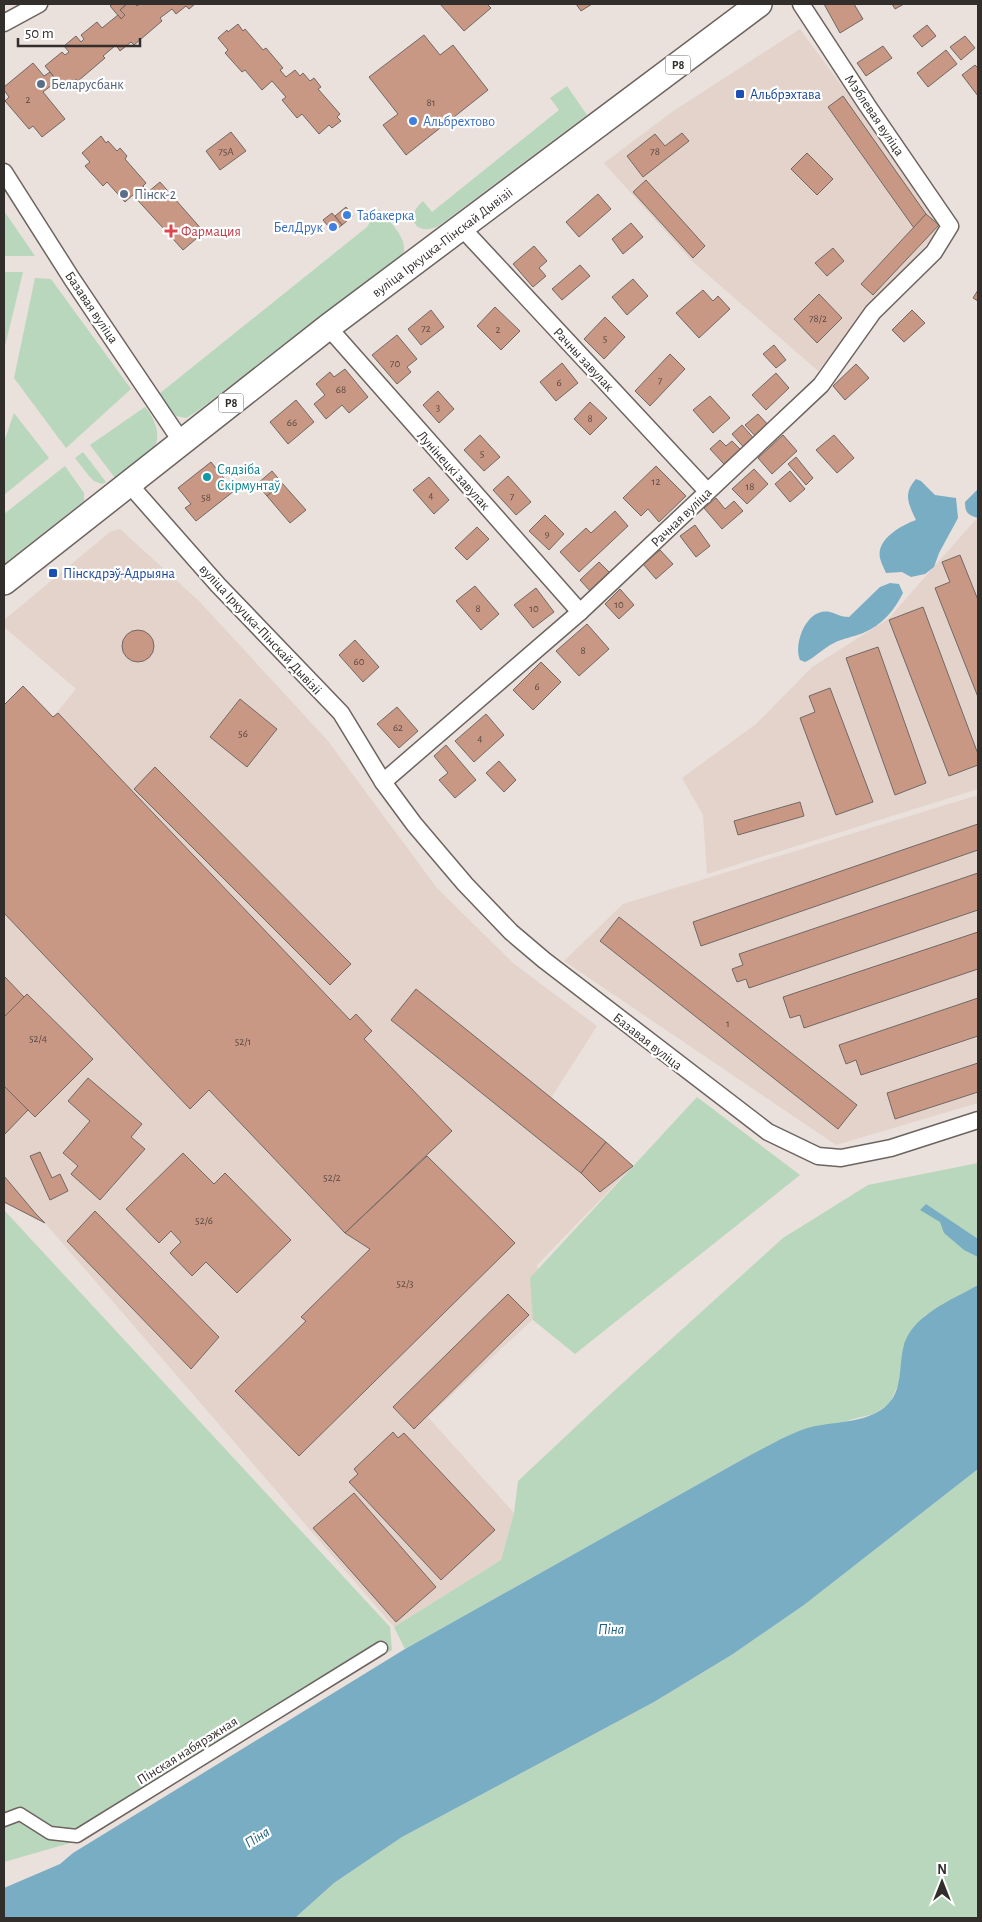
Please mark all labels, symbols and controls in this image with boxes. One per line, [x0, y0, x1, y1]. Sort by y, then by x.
scale bar [18, 15, 140, 47]
text: 50 m [25, 26, 54, 41]
road number: Р8 [666, 56, 690, 74]
street label: Мэблевая вуліца [842, 72, 907, 159]
marker: Беларусбанк [35, 78, 47, 90]
place label: Беларусбанк [51, 78, 124, 92]
marker: Альбрэхтава [734, 88, 746, 100]
place label: Альбрэхтава [750, 88, 821, 102]
house number: 2 [25, 94, 31, 105]
house number: 81 [427, 97, 436, 108]
marker: Альбрехтово [407, 115, 419, 127]
place label: Альбрехтово [423, 115, 495, 129]
house number: 75А [218, 146, 234, 157]
house number: 78 [650, 146, 660, 157]
street label: вуліца Іркуцка-Пінскай Дывізіі [370, 185, 516, 300]
marker: Пінск-2 [118, 188, 130, 200]
place label: Пінск-2 [134, 188, 176, 202]
marker: Табакерка [341, 209, 353, 221]
place label: Табакерка [357, 209, 415, 223]
place label: БелДрук [274, 221, 324, 235]
marker: БелДрук [327, 221, 339, 233]
marker: Фармация [165, 225, 177, 237]
place label: Фармация [181, 225, 241, 239]
street label: Базавая вуліца [62, 269, 121, 347]
house number: 78/2 [809, 313, 827, 324]
house number: 72 [421, 323, 431, 334]
house number: 2 [495, 324, 501, 335]
street label: Рачны завулак [550, 325, 617, 395]
house number: 5 [603, 333, 608, 344]
house number: 70 [390, 358, 400, 369]
house number: 7 [658, 375, 663, 386]
house number: 6 [556, 377, 562, 388]
house number: 68 [336, 384, 346, 395]
road number: Р8 [218, 393, 244, 412]
house number: 3 [436, 402, 441, 413]
house number: 8 [587, 413, 593, 424]
house number: 66 [287, 417, 297, 428]
street label: Лунінецкі завулак [414, 428, 493, 513]
house number: 5 [480, 448, 485, 459]
place label: Сядзіба Скірмунтаў [217, 463, 280, 493]
marker: Сядзіба Скірмунтаў [201, 471, 213, 483]
house number: 12 [652, 476, 660, 487]
house number: 18 [746, 481, 755, 492]
street label: Рачная вуліца [649, 485, 715, 550]
house number: 4 [428, 490, 434, 501]
house number: 7 [510, 491, 515, 502]
house number: 58 [201, 492, 211, 503]
house number: 9 [544, 528, 550, 539]
street label: вуліца Іркуцка-Пінскай Дывізіі [196, 562, 324, 697]
marker: Пінскдрэў-Адрыяна [47, 567, 59, 579]
place label: Пінскдрэў-Адрыяна [63, 567, 176, 581]
house number: 10 [614, 599, 624, 610]
house number: 8 [475, 603, 481, 614]
house number: 10 [529, 603, 539, 614]
house number: 8 [580, 645, 586, 656]
house number: 60 [354, 656, 365, 667]
house number: 6 [534, 681, 540, 692]
house number: 62 [393, 722, 403, 733]
house number: 56 [238, 728, 248, 739]
house number: 4 [477, 733, 483, 744]
street label: Базавая вуліца [610, 1011, 685, 1073]
house number: 1 [726, 1018, 730, 1029]
house number: 52/4 [29, 1033, 47, 1044]
house number: 52/1 [235, 1036, 251, 1047]
house number: 52/2 [323, 1172, 341, 1183]
house number: 52/6 [195, 1215, 213, 1226]
house number: 52/3 [396, 1278, 414, 1289]
water label: Піна [598, 1622, 624, 1637]
street label: Пінская набярэжная [135, 1714, 240, 1787]
water label: Піна [242, 1824, 272, 1851]
north arrow [917, 1857, 967, 1907]
text: N [937, 1863, 947, 1877]

